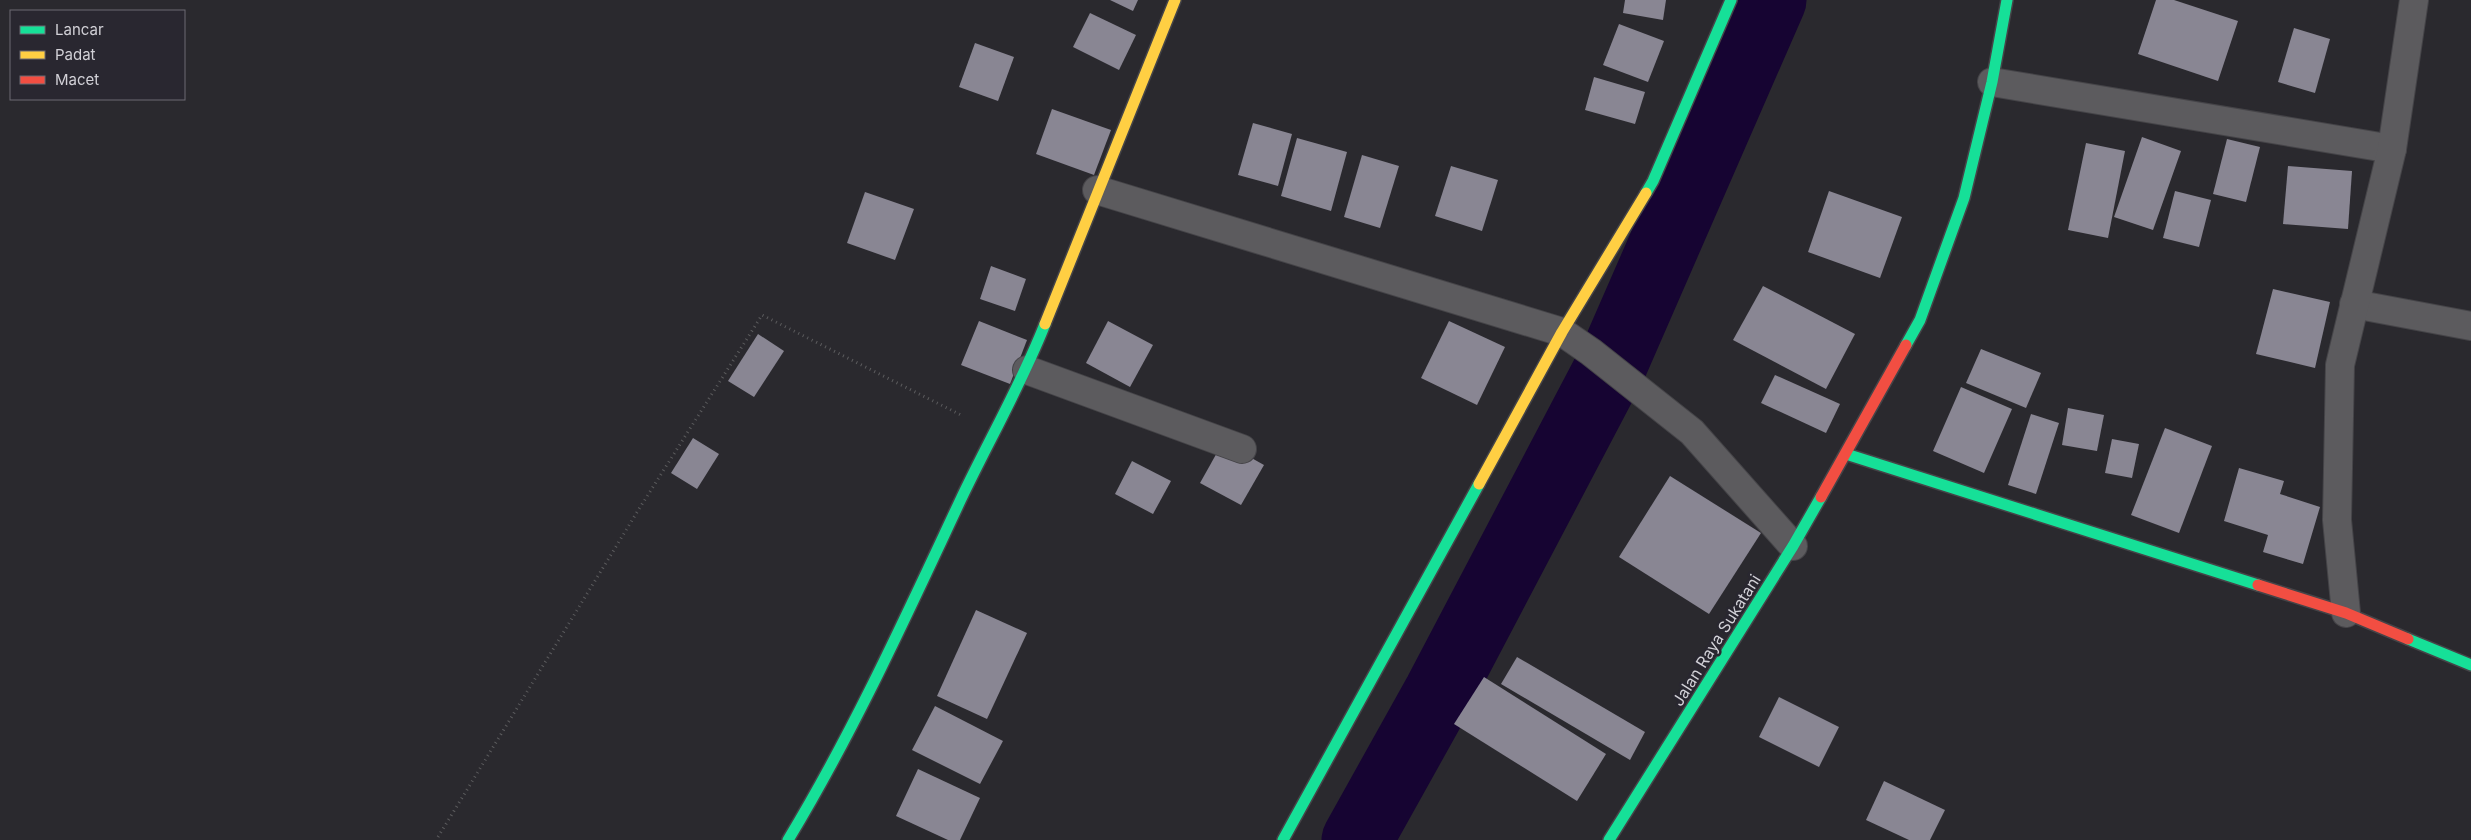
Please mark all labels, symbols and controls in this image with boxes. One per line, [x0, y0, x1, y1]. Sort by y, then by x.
legend [10, 10, 185, 100]
text: Lancar [55, 20, 104, 39]
text: Padat [55, 45, 96, 64]
text: Macet [55, 70, 99, 89]
street label: Jalan Raya Sukatani [1667, 570, 1765, 710]

